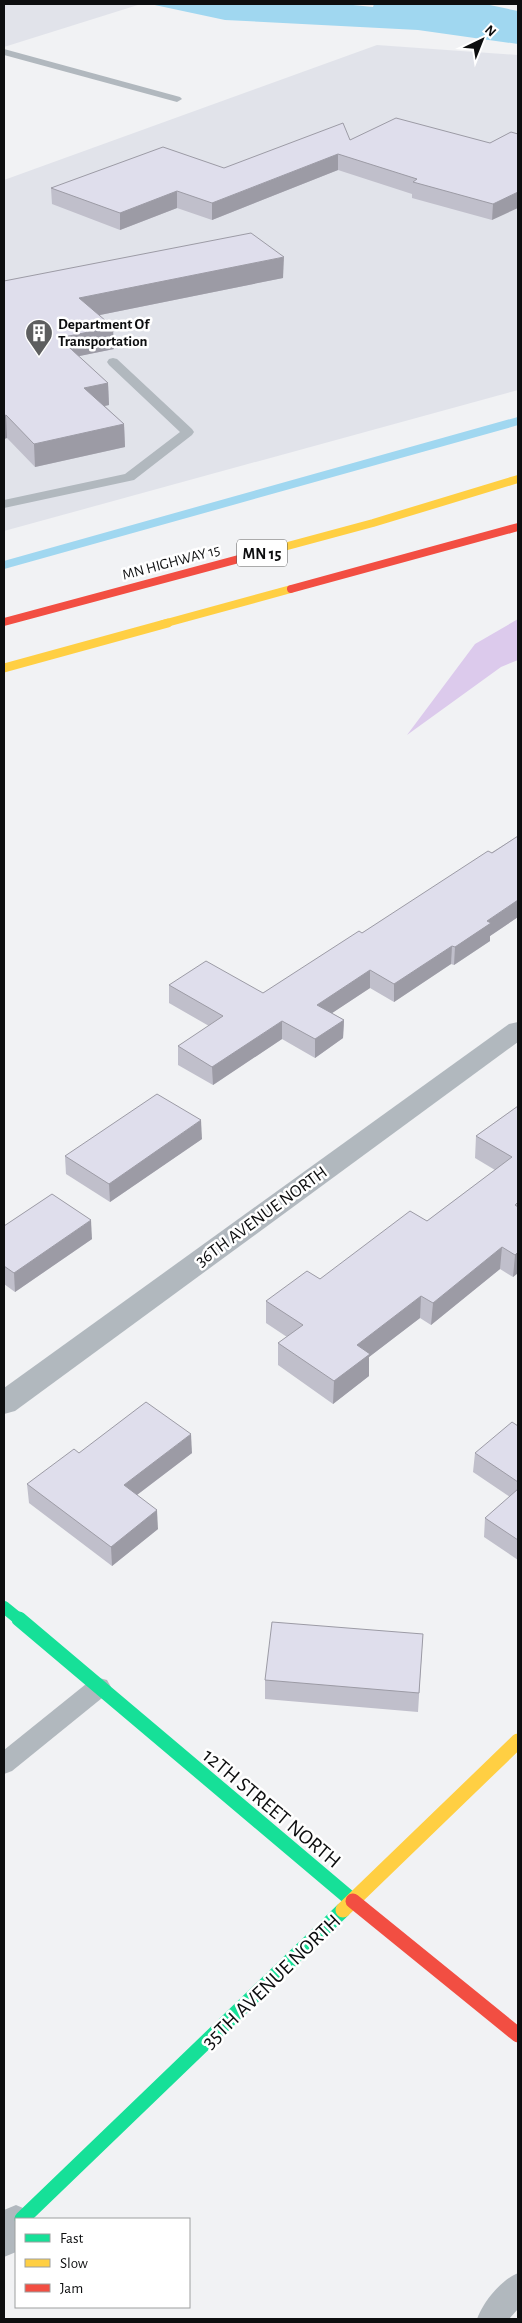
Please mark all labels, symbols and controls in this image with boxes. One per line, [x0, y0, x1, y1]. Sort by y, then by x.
north arrow [457, 15, 507, 65]
text: N [482, 23, 499, 40]
place label: Department Of Transportation [58, 317, 150, 349]
building icon: Department Of Transportation [24, 318, 54, 357]
road number: MN 15 [237, 540, 287, 566]
street label: MN HIGHWAY 15 [121, 542, 222, 583]
street label: 36TH AVENUE NORTH [192, 1163, 331, 1270]
street label: 12TH STREET NORTH [199, 1745, 345, 1872]
street label: 35TH AVENUE NORTH [198, 1910, 345, 2053]
legend [15, 2218, 190, 2308]
text: Fast [60, 2231, 84, 2246]
text: Slow [60, 2256, 88, 2271]
text: Jam [60, 2281, 83, 2296]

